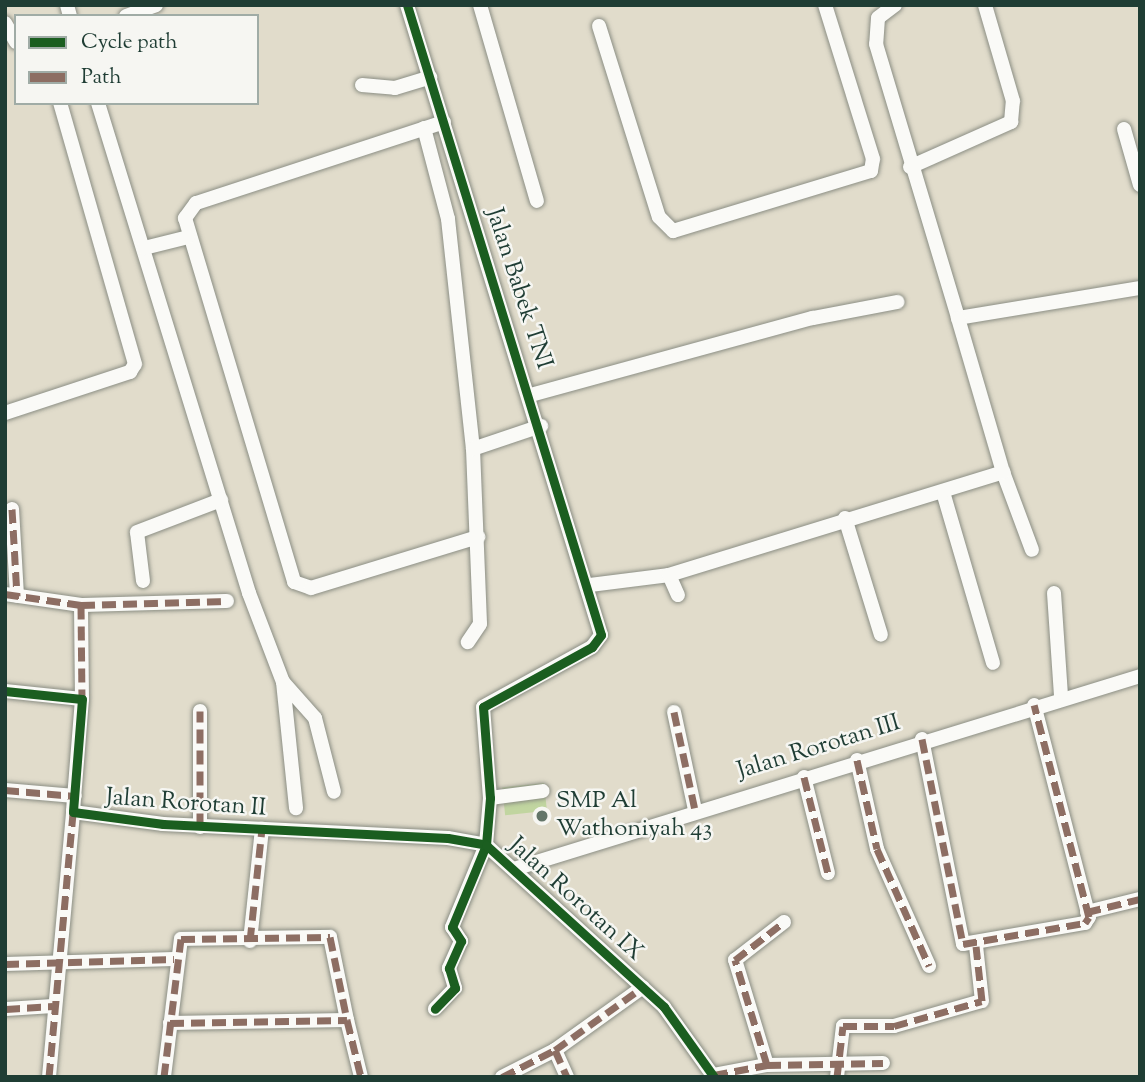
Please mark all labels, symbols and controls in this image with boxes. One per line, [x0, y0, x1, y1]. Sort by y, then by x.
legend [14, 14, 259, 105]
text: Cycle path [81, 28, 178, 58]
text: Path [81, 63, 122, 93]
street label: Jalan Babek TNI [478, 205, 558, 373]
street label: Jalan Rorotan III [734, 710, 904, 786]
street label: Jalan Rorotan II [105, 784, 267, 824]
place label: SMP Al Wathoniyah 43 [556, 788, 712, 844]
marker: SMP Al Wathoniyah 43 [534, 808, 550, 824]
street label: Jalan Rorotan IX [502, 832, 648, 968]

